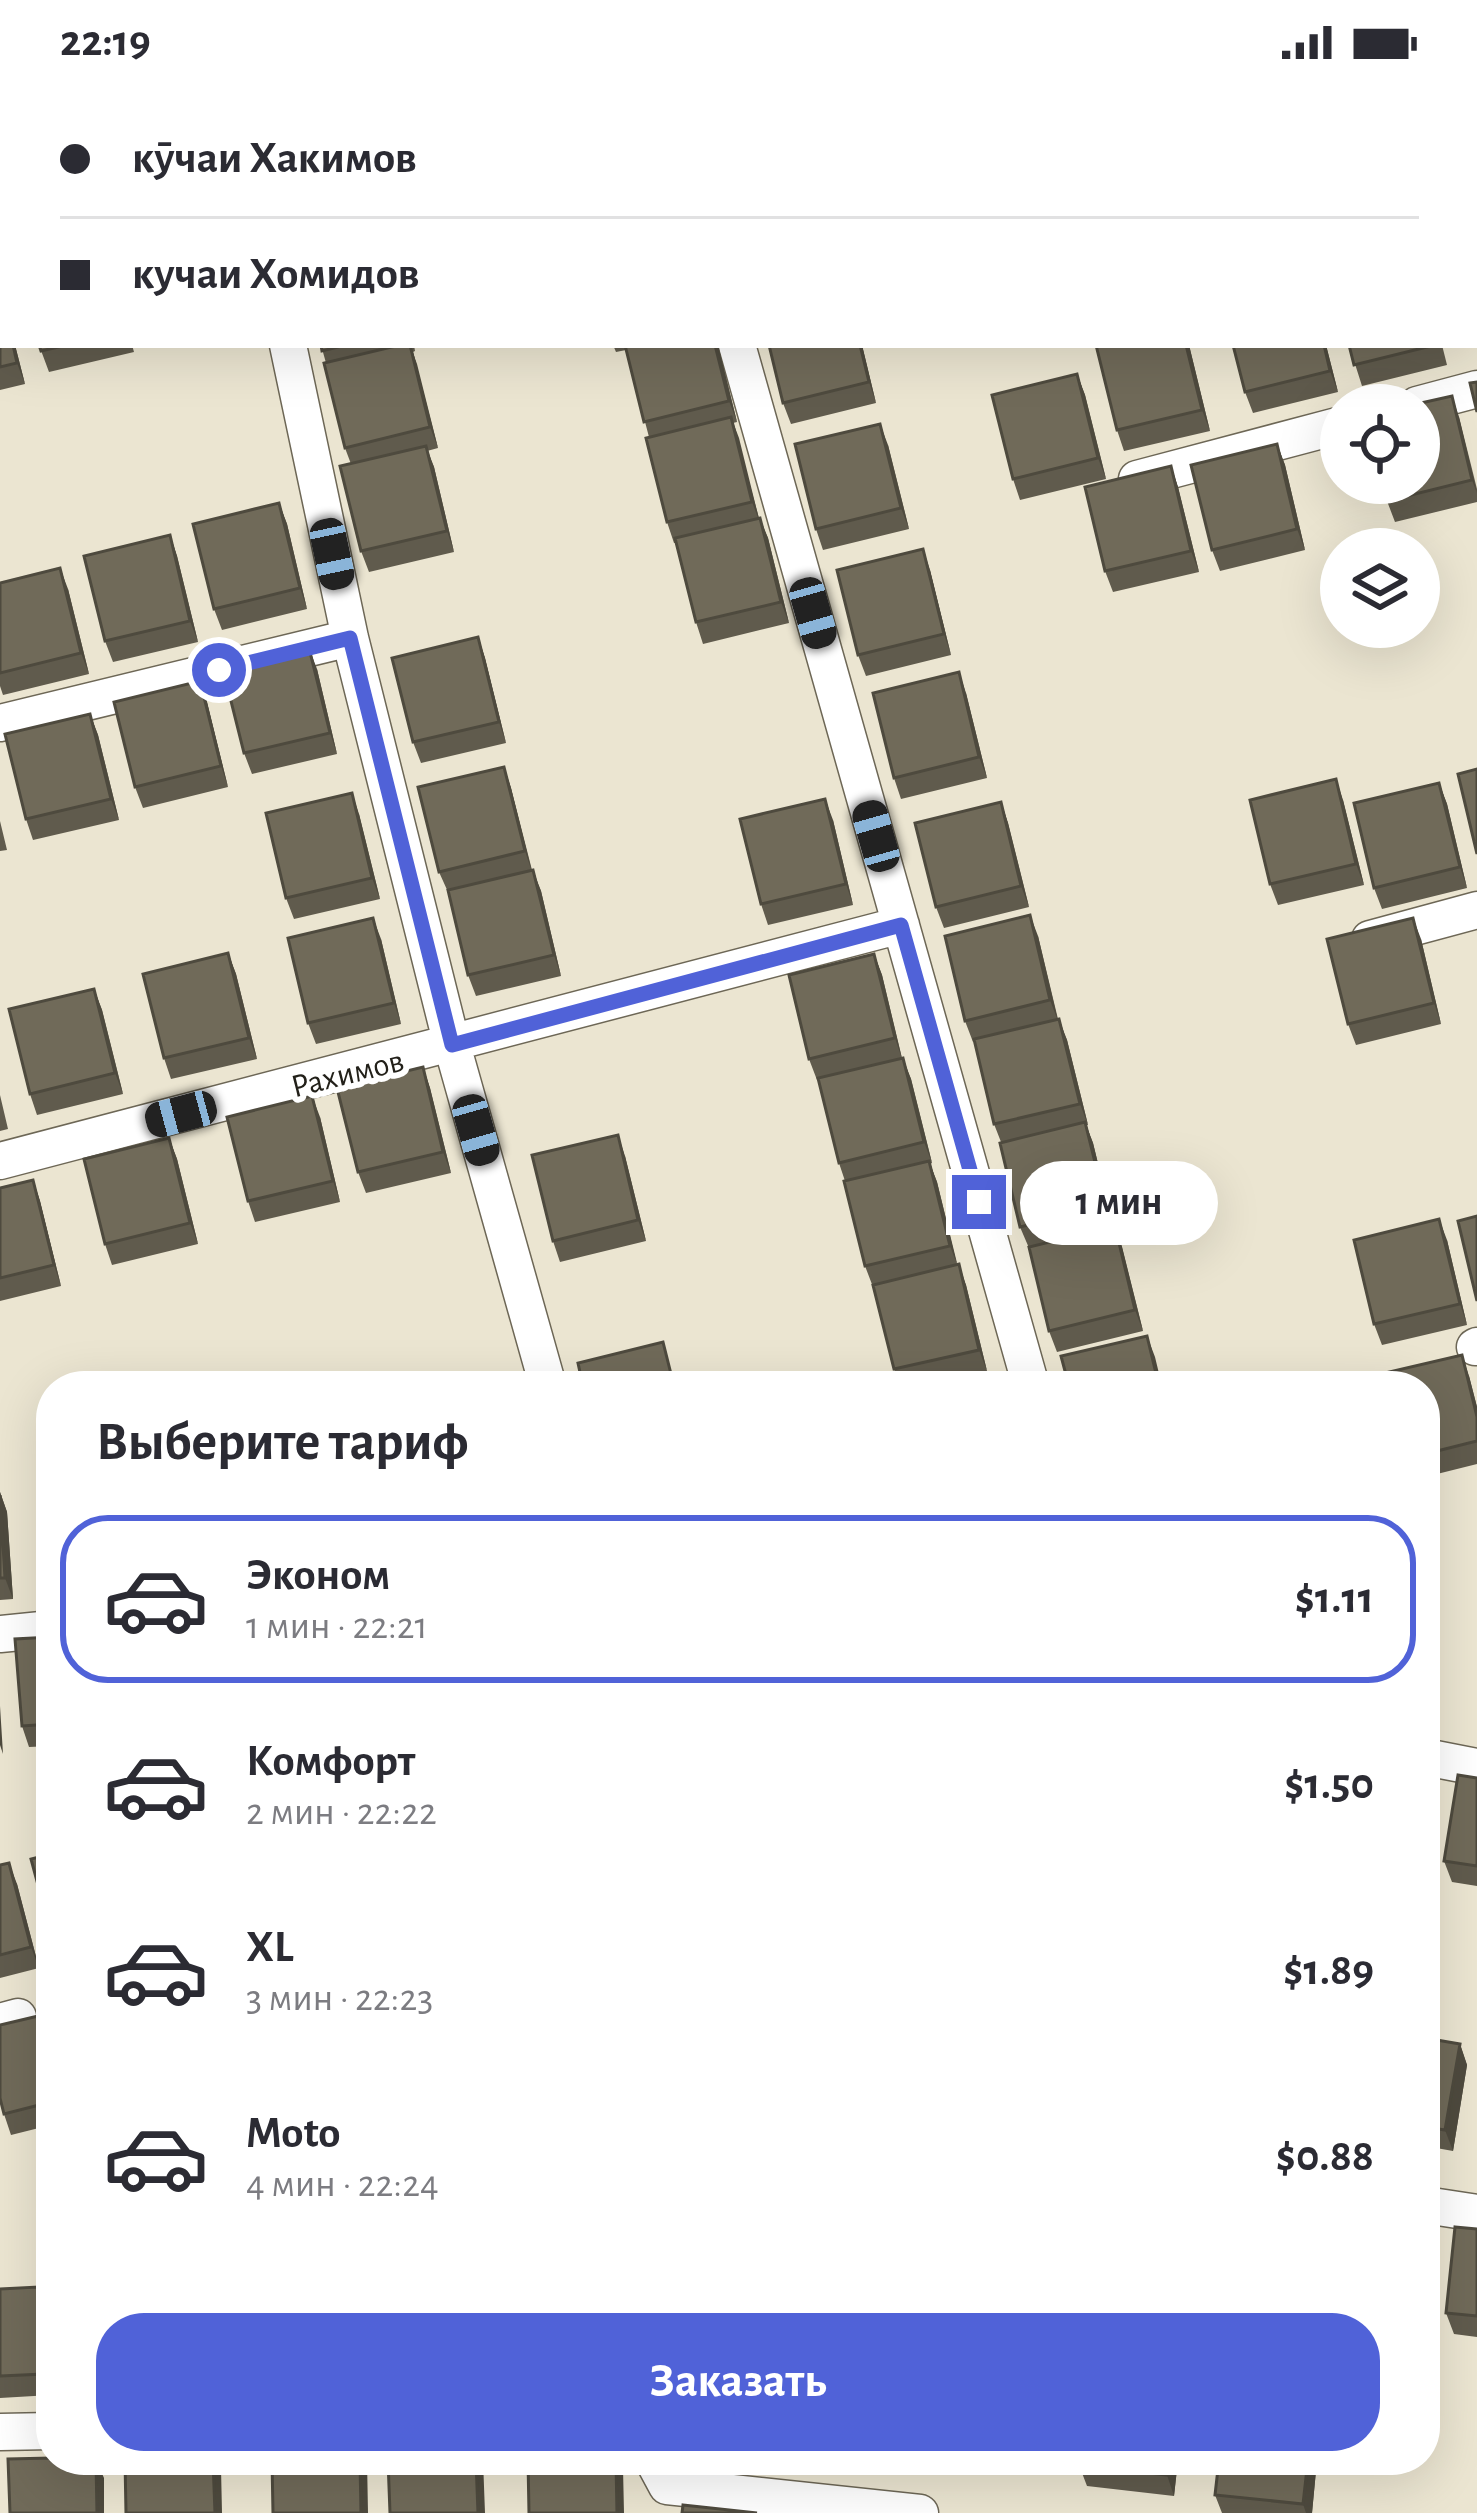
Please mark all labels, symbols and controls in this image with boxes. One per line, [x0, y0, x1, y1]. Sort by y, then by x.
text: 22:19 [60, 19, 151, 64]
text: кӯчаи Хакимов [132, 136, 417, 181]
text: кучаи Хомидов [132, 252, 419, 297]
map controls [1320, 384, 1440, 648]
button: locate [1320, 384, 1440, 504]
car [307, 515, 357, 593]
button: layers [1320, 528, 1440, 648]
car [786, 573, 840, 653]
route start [192, 643, 246, 697]
car [849, 796, 903, 876]
street label: Рахимов [288, 1045, 407, 1104]
car [142, 1087, 220, 1141]
car [449, 1090, 503, 1170]
callout: 1 мин [1021, 1160, 1219, 1244]
route end [952, 1175, 1006, 1229]
text: 1 мин [1076, 1183, 1162, 1222]
text: Выберите тариф [96, 1416, 468, 1470]
icon: car [102, 1545, 210, 1653]
text: Эконом [246, 1553, 390, 1598]
text: $1.11 [1295, 1576, 1374, 1621]
text: 1 мин · 22:21 [246, 1607, 428, 1646]
icon: car [102, 1731, 210, 1839]
text: Комфорт [246, 1739, 415, 1784]
text: $1.50 [1284, 1762, 1374, 1807]
text: 2 мин · 22:22 [246, 1793, 437, 1832]
icon: car [102, 1917, 210, 2025]
text: XL [246, 1925, 294, 1970]
text: $1.89 [1283, 1948, 1374, 1993]
text: 3 мин · 22:23 [246, 1979, 433, 2018]
icon: car [102, 2103, 210, 2211]
text: Moto [246, 2111, 341, 2156]
text: $0.88 [1276, 2134, 1374, 2179]
text: 4 мин · 22:24 [246, 2165, 439, 2204]
button: Заказать [96, 2313, 1380, 2451]

